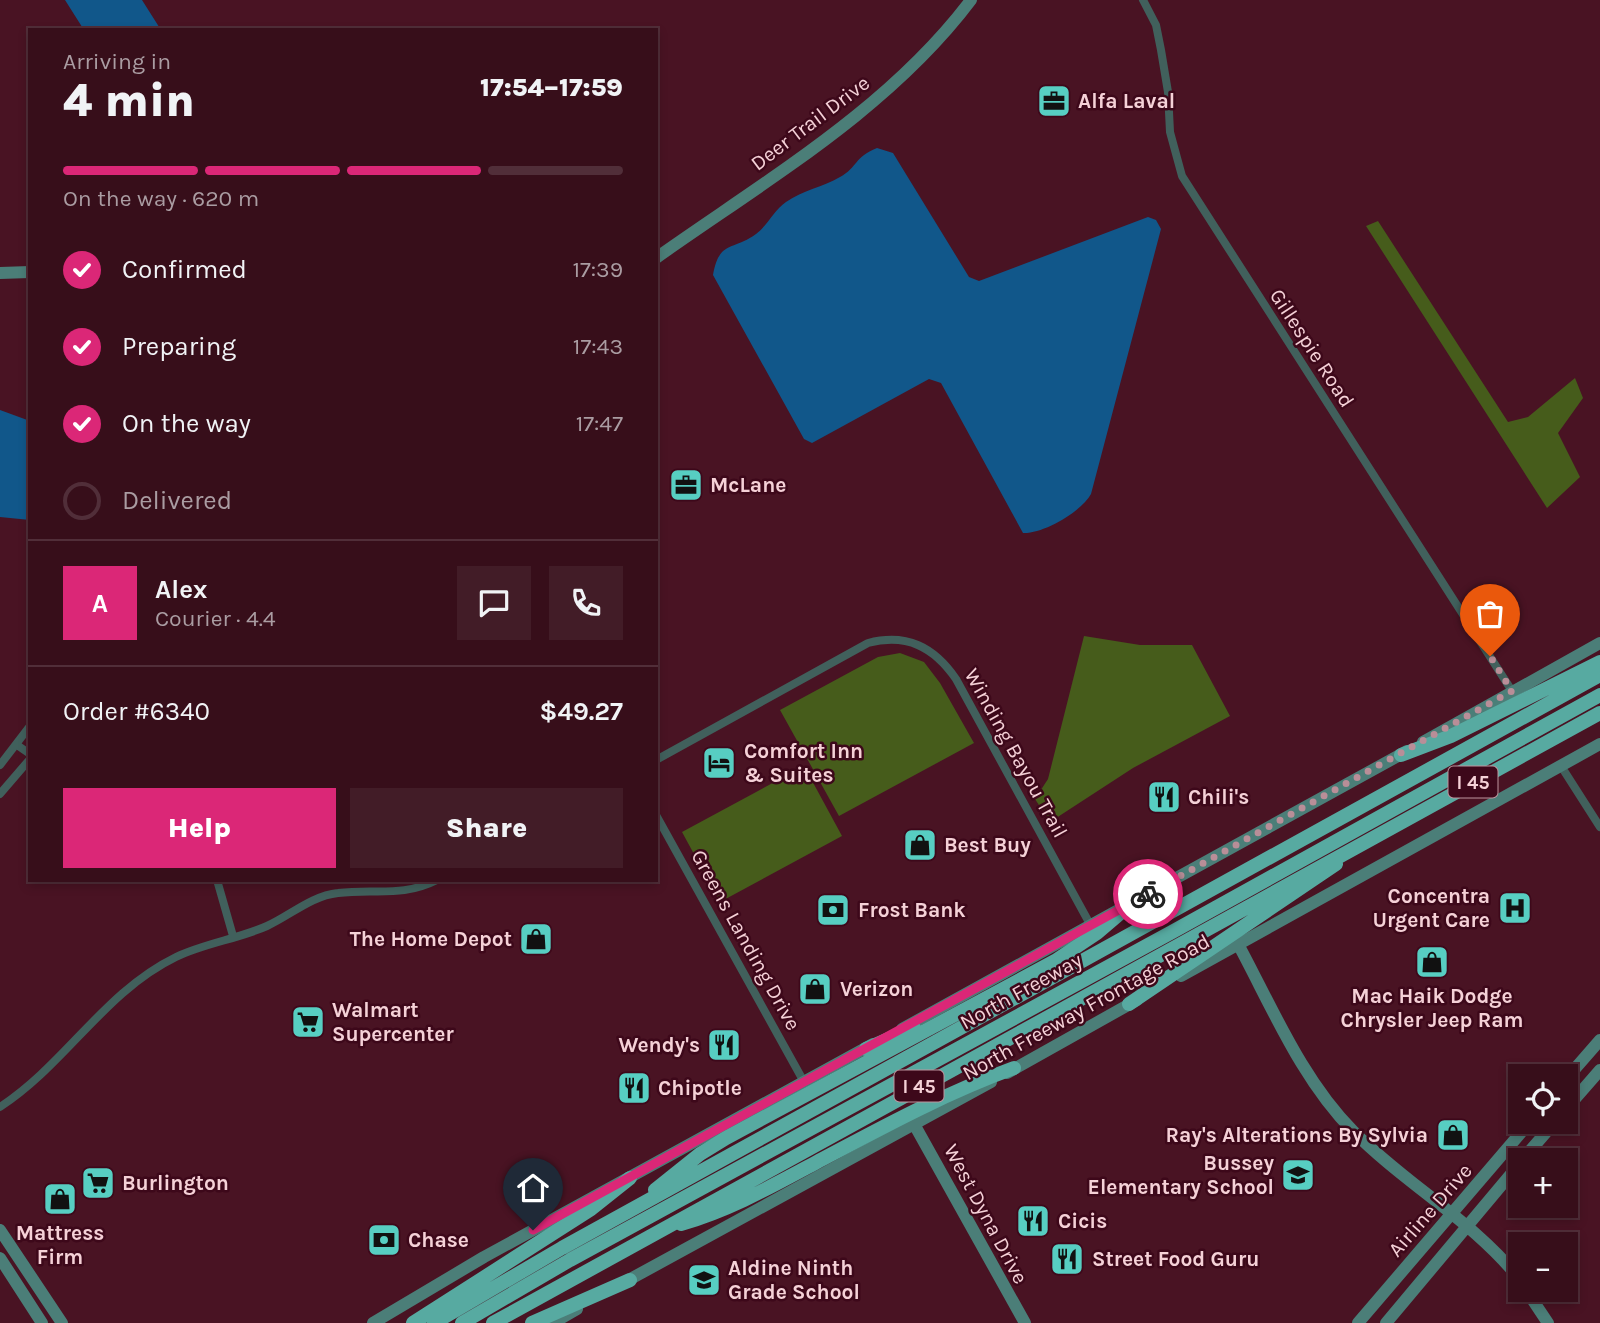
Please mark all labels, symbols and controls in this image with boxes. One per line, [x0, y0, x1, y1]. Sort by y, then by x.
text: Arriving in [63, 48, 171, 75]
street label: Deer Trail Drive [746, 71, 874, 175]
text: 17:54–17:59 [480, 72, 623, 103]
text: 4 min [63, 74, 195, 128]
office icon: Alfa Laval [1035, 82, 1073, 120]
place label: Alfa Laval [1078, 89, 1175, 113]
text: On the way · 620 m [63, 185, 259, 212]
icon: check [63, 251, 101, 289]
text: Confirmed [122, 254, 247, 285]
text: 17:39 [572, 256, 623, 283]
street label: Gillespie Road [1265, 284, 1359, 412]
icon: check [63, 328, 101, 366]
text: Preparing [122, 331, 236, 362]
text: 17:43 [573, 333, 623, 360]
icon: check [63, 405, 101, 443]
text: On the way [122, 408, 251, 439]
text: 17:47 [576, 410, 623, 437]
office icon: McLane [667, 466, 705, 504]
place label: McLane [710, 473, 786, 497]
text: Delivered [122, 485, 232, 516]
button: chat [457, 566, 531, 640]
button: phone [549, 566, 623, 640]
text: Alex [155, 574, 207, 605]
pin [1460, 584, 1520, 656]
text: A [92, 588, 108, 619]
icon: bag [1471, 595, 1509, 633]
text: Courier · 4.4 [155, 605, 276, 632]
street label: Winding Bayou Trail [960, 664, 1072, 842]
text: Order #6340 [63, 696, 210, 727]
text: $49.27 [540, 696, 623, 727]
place label: Comfort Inn & Suites [744, 739, 863, 787]
hotel icon: Comfort Inn & Suites [700, 744, 738, 782]
road number: I 45 [1448, 766, 1498, 797]
restaurant icon: Chili's [1145, 778, 1183, 816]
place label: Chili's [1188, 785, 1249, 809]
button: Help [63, 788, 336, 868]
button: Share [350, 788, 623, 868]
shop icon: Best Buy [901, 826, 939, 864]
place label: Best Buy [944, 833, 1031, 857]
street label: Greens Landing Drive [686, 846, 806, 1034]
courier [1113, 859, 1183, 929]
icon: bike [1129, 875, 1167, 913]
place label: Concentra Urgent Care [1372, 884, 1490, 932]
hospital icon: Concentra Urgent Care [1496, 889, 1534, 927]
bank icon: Frost Bank [814, 891, 852, 929]
place label: Frost Bank [858, 898, 966, 922]
shop icon: The Home Depot [517, 920, 555, 958]
place label: The Home Depot [350, 927, 512, 951]
street label: North Freeway Frontage Road [958, 929, 1214, 1085]
shop icon: Mac Haik Dodge Chrysler Jeep Ram [1413, 943, 1451, 981]
street label: North Freeway [956, 948, 1086, 1034]
shop icon: Verizon [796, 970, 834, 1008]
place label: Verizon [840, 977, 913, 1001]
place label: Mac Haik Dodge Chrysler Jeep Ram [1341, 984, 1523, 1032]
place label: Walmart Supercenter [332, 998, 454, 1046]
supermarket icon: Walmart Supercenter [289, 1003, 327, 1041]
restaurant icon: Wendy's [705, 1026, 743, 1064]
place label: Wendy's [618, 1033, 700, 1057]
map controls [1508, 1064, 1578, 1302]
button: locate [1508, 1064, 1578, 1134]
restaurant icon: Chipotle [615, 1069, 653, 1107]
road number: I 45 [894, 1070, 944, 1102]
place label: Chipotle [658, 1076, 742, 1100]
shop icon: Ray's Alterations By Sylvia [1434, 1116, 1472, 1154]
place label: Ray's Alterations By Sylvia [1166, 1123, 1428, 1147]
street label: West Dyna Drive [939, 1140, 1033, 1288]
button: + [1508, 1148, 1578, 1218]
place label: Bussey Elementary School [1088, 1151, 1274, 1199]
school or university icon: Bussey Elementary School [1279, 1156, 1317, 1194]
pin [503, 1158, 563, 1230]
street label: Airline Drive [1383, 1159, 1477, 1261]
supermarket icon: Burlington [79, 1164, 117, 1202]
icon: home [514, 1169, 552, 1207]
place label: Burlington [122, 1171, 229, 1195]
shop icon: Mattress Firm [41, 1180, 79, 1218]
restaurant icon: Cicis [1014, 1202, 1052, 1240]
place label: Cicis [1058, 1209, 1107, 1233]
place label: Mattress Firm [16, 1221, 104, 1269]
bank icon: Chase [365, 1221, 403, 1259]
place label: Chase [408, 1228, 469, 1252]
button: − [1508, 1232, 1578, 1302]
restaurant icon: Street Food Guru [1048, 1240, 1086, 1278]
place label: Street Food Guru [1092, 1247, 1259, 1271]
place label: Aldine Ninth Grade School [728, 1256, 860, 1304]
school or university icon: Aldine Ninth Grade School [685, 1261, 723, 1299]

